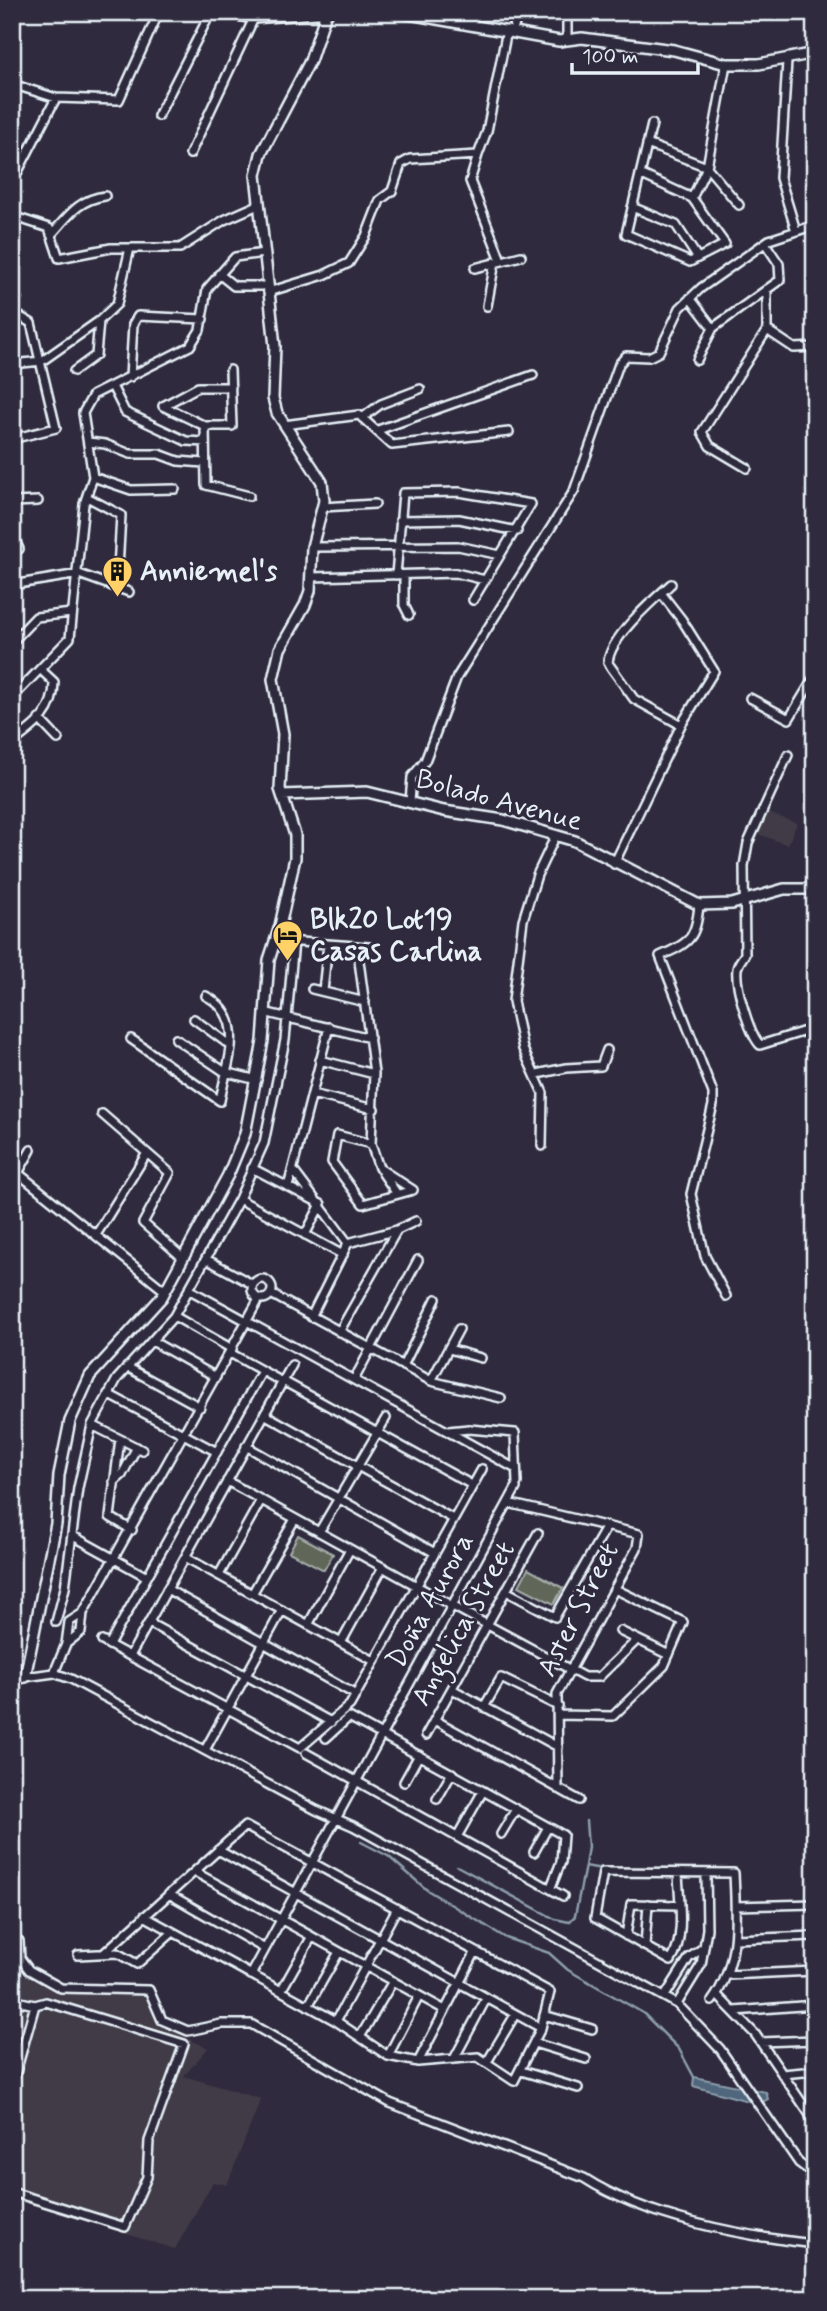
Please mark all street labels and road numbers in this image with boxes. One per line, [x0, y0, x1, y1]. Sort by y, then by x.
street label: Bolado Avenue [412, 761, 586, 841]
street label: Doña Aurora [379, 1527, 483, 1675]
street label: Angelica Street [403, 1535, 527, 1715]
street label: Aster Street [529, 1537, 629, 1683]

